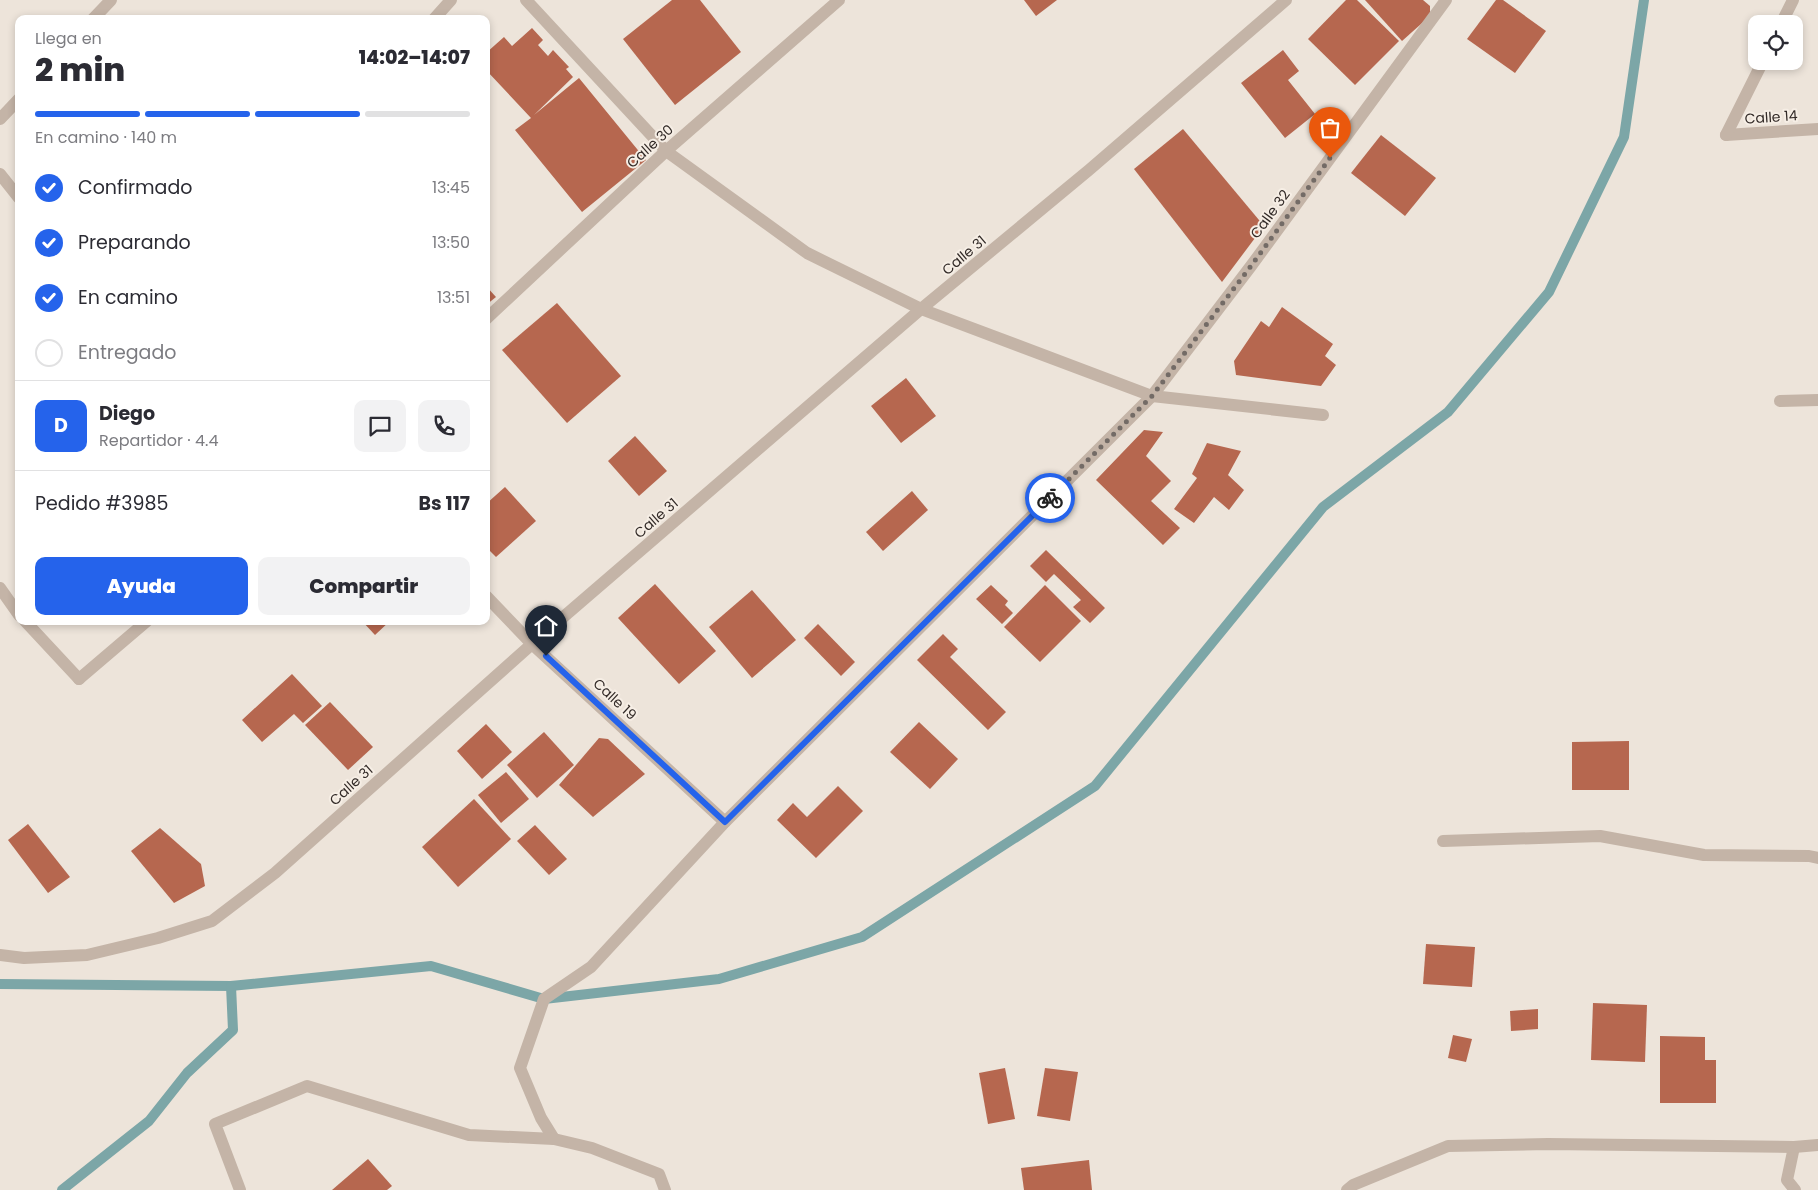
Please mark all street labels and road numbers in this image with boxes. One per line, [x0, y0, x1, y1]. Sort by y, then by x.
street label: Calle 14 [1744, 105, 1798, 129]
street label: Calle 30 [622, 120, 678, 172]
street label: Calle 32 [1245, 186, 1295, 242]
street label: Calle 31 [938, 231, 990, 279]
street label: Calle 31 [630, 493, 682, 543]
street label: Calle 19 [589, 674, 641, 724]
street label: Calle 31 [325, 760, 377, 810]

